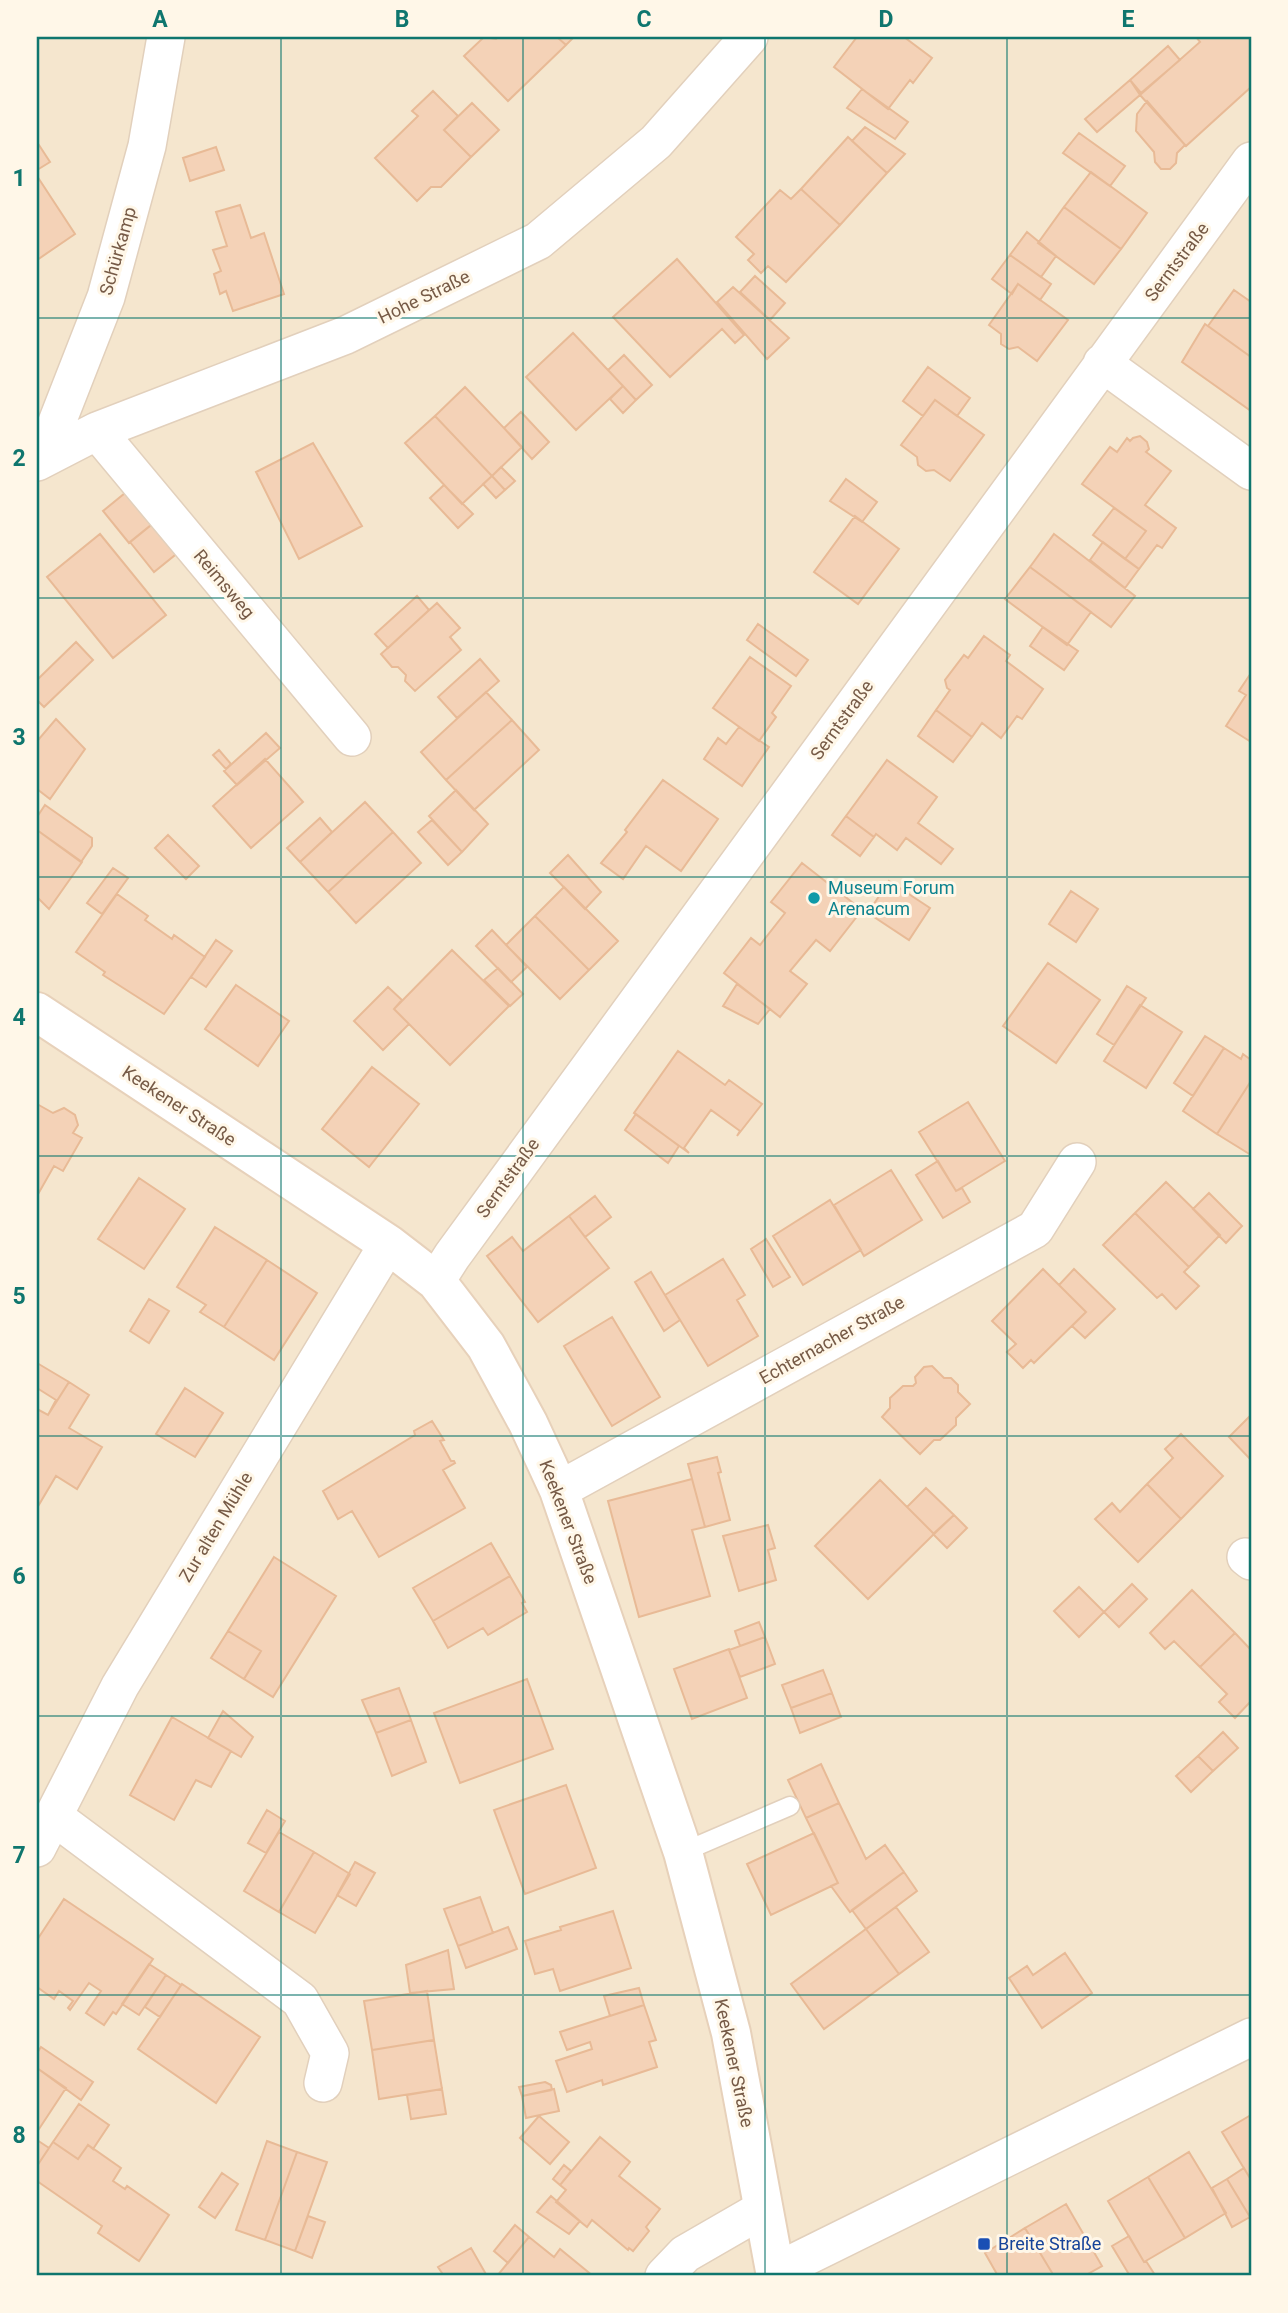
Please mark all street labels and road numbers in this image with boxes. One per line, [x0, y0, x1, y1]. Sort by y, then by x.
street label: Schürkamp [95, 204, 140, 297]
street label: Serntstraße [1140, 218, 1213, 305]
street label: Hohe Straße [375, 265, 473, 328]
street label: Reimsweg [190, 545, 259, 622]
street label: Serntstraße [806, 676, 877, 764]
street label: Keekener Straße [119, 1061, 240, 1150]
street label: Serntstraße [472, 1134, 543, 1222]
street label: Echternacher Straße [756, 1291, 908, 1388]
street label: Keekener Straße [535, 1457, 602, 1587]
street label: Zur alten Mühle [174, 1468, 257, 1586]
street label: Keekener Straße [711, 1997, 758, 2129]

